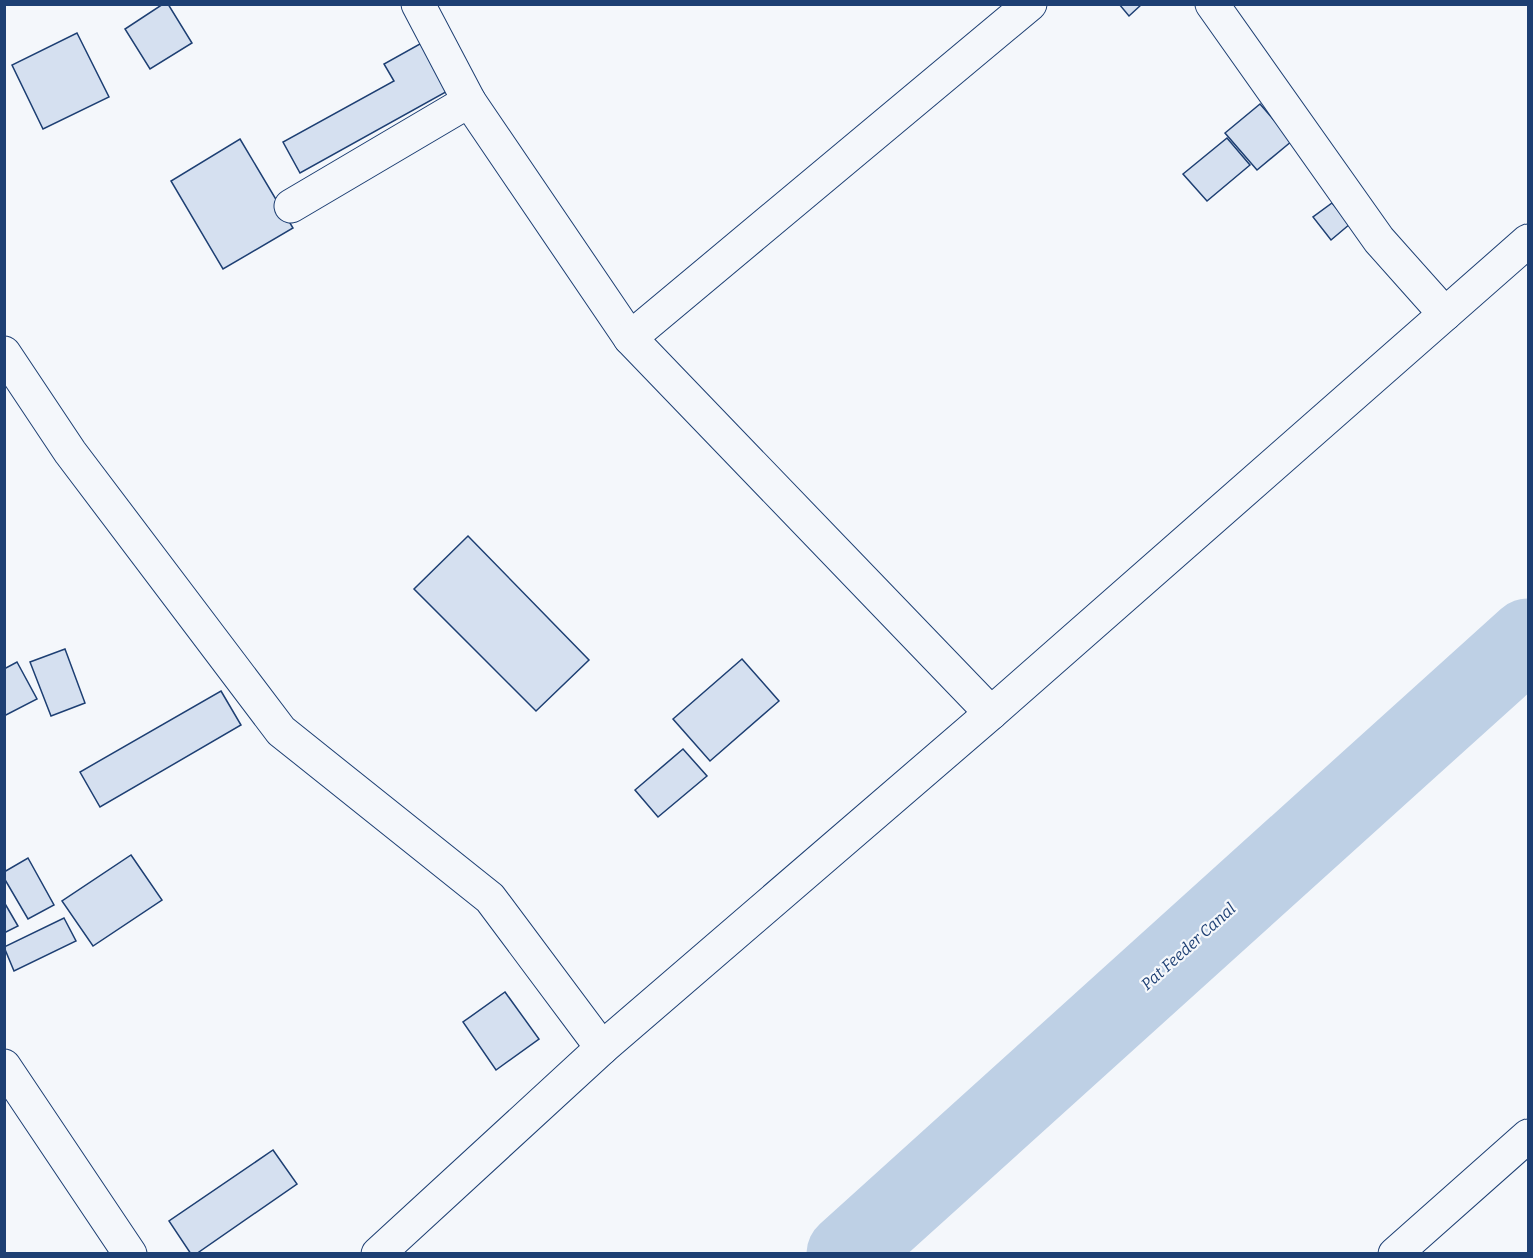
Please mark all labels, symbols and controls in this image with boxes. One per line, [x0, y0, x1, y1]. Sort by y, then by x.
water label: Pat Feeder Canal [1137, 899, 1239, 994]

